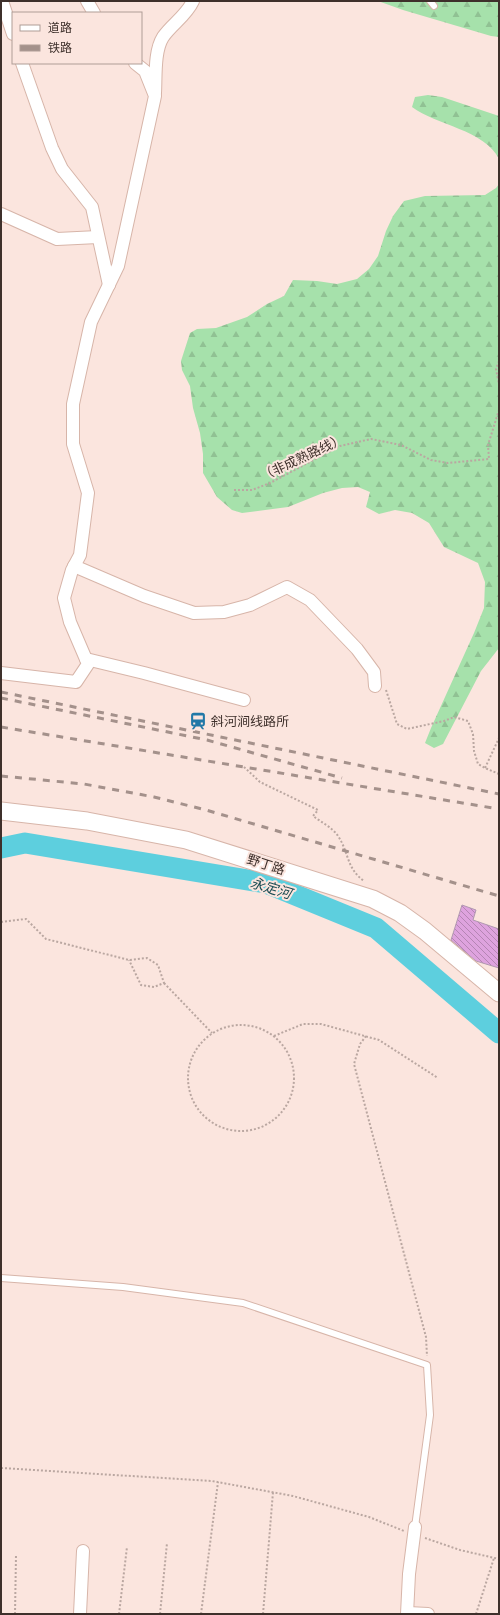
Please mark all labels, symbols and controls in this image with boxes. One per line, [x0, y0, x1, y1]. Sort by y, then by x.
legend [12, 12, 142, 64]
text: 道路 [48, 19, 72, 36]
text: 铁路 [48, 39, 72, 56]
street label: （非成熟路线） [257, 430, 347, 485]
station icon: 斜河涧线路所 [188, 711, 208, 731]
place label: 斜河涧线路所 [211, 712, 289, 731]
street label: 野丁路 [244, 849, 287, 880]
water label: 永定河 [248, 872, 297, 905]

